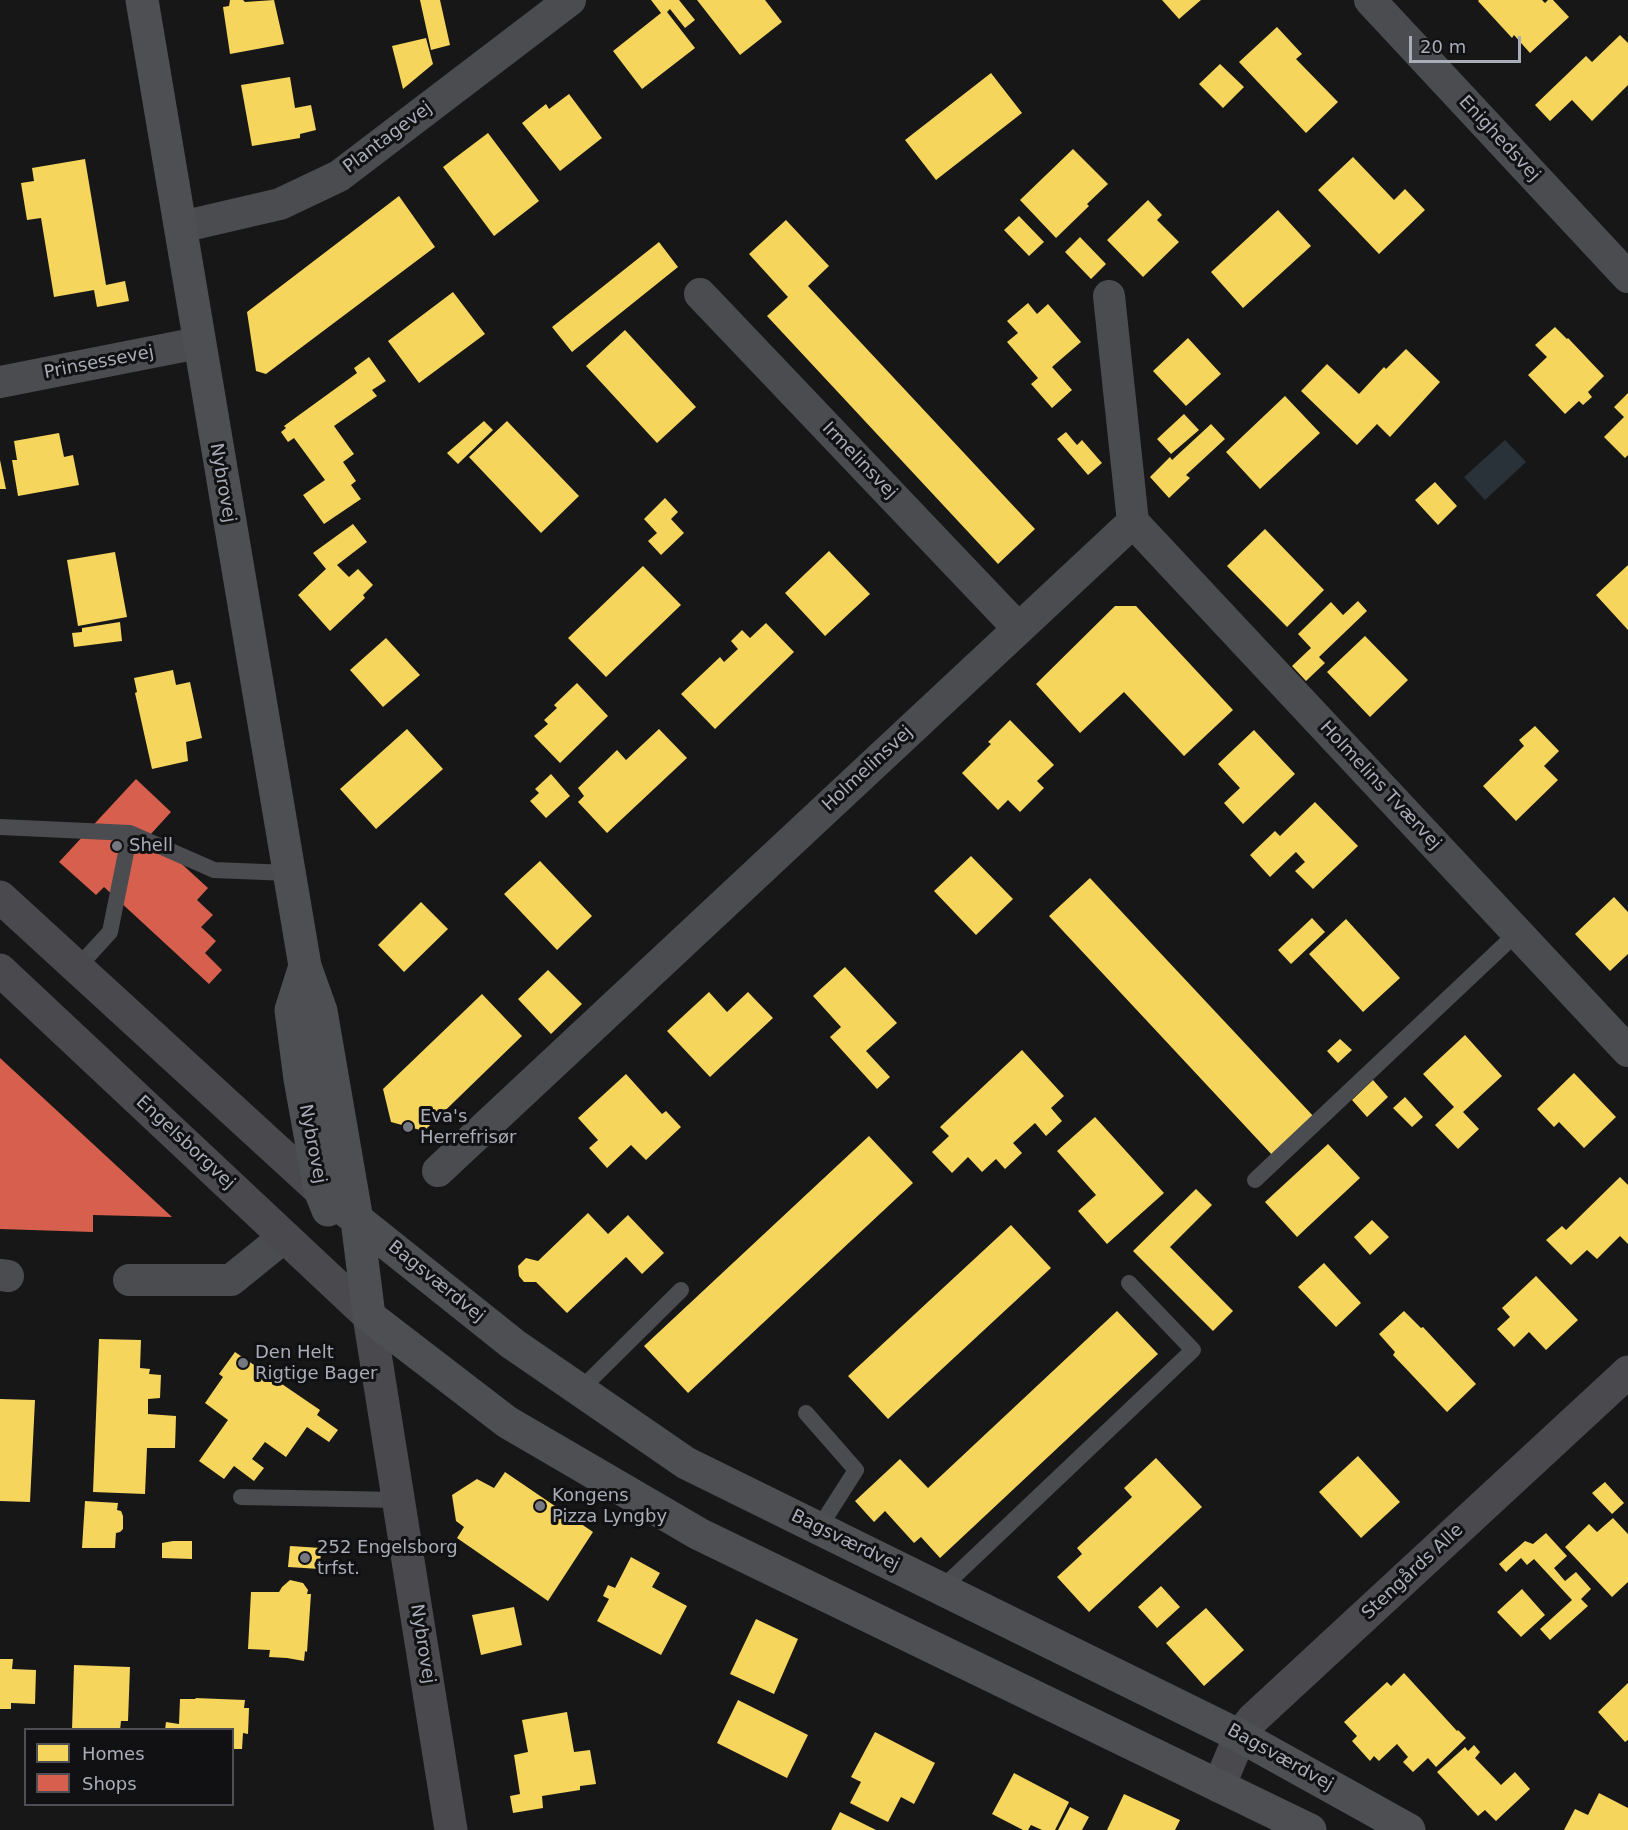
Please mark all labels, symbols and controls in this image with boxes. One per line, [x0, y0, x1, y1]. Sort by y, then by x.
scale bar [1412, 24, 1524, 62]
text: 20 m [1420, 36, 1466, 57]
street label: Enighedsvej [1454, 92, 1544, 186]
street label: Plantagevej [339, 98, 437, 178]
street label: Prinsessevej [42, 342, 156, 384]
street label: Irmelinsvej [817, 418, 901, 504]
street label: Nybrovej [204, 442, 240, 524]
street label: Holmelins Tværvej [1315, 717, 1445, 855]
street label: Holmelinsvej [818, 722, 918, 816]
place label: Shell [129, 835, 173, 857]
marker: Shell [110, 839, 124, 853]
street label: Engelsborgvej [131, 1092, 239, 1194]
street label: Nybrovej [294, 1103, 330, 1185]
place label: Eva's Herrefrisør [420, 1106, 516, 1148]
marker: Eva's Herrefrisør [401, 1120, 415, 1134]
street label: Bagsværdvej [383, 1237, 489, 1327]
place label: Den Helt Rigtige Bager [255, 1342, 377, 1384]
marker: Den Helt Rigtige Bager [236, 1356, 250, 1370]
place label: Kongens Pizza Lyngby [552, 1485, 667, 1528]
marker: Kongens Pizza Lyngby [533, 1499, 547, 1513]
street label: Bagsværdvej [787, 1505, 903, 1577]
street label: Stengårds Alle [1358, 1520, 1468, 1624]
place label: 252 Engelsborg trfst. [317, 1537, 458, 1580]
marker: 252 Engelsborg trfst. [298, 1551, 312, 1565]
street label: Nybrovej [405, 1603, 439, 1685]
street label: Bagsværdvej [1223, 1720, 1337, 1796]
legend [24, 1728, 234, 1806]
text: Homes [82, 1743, 145, 1764]
text: Shops [82, 1773, 137, 1794]

